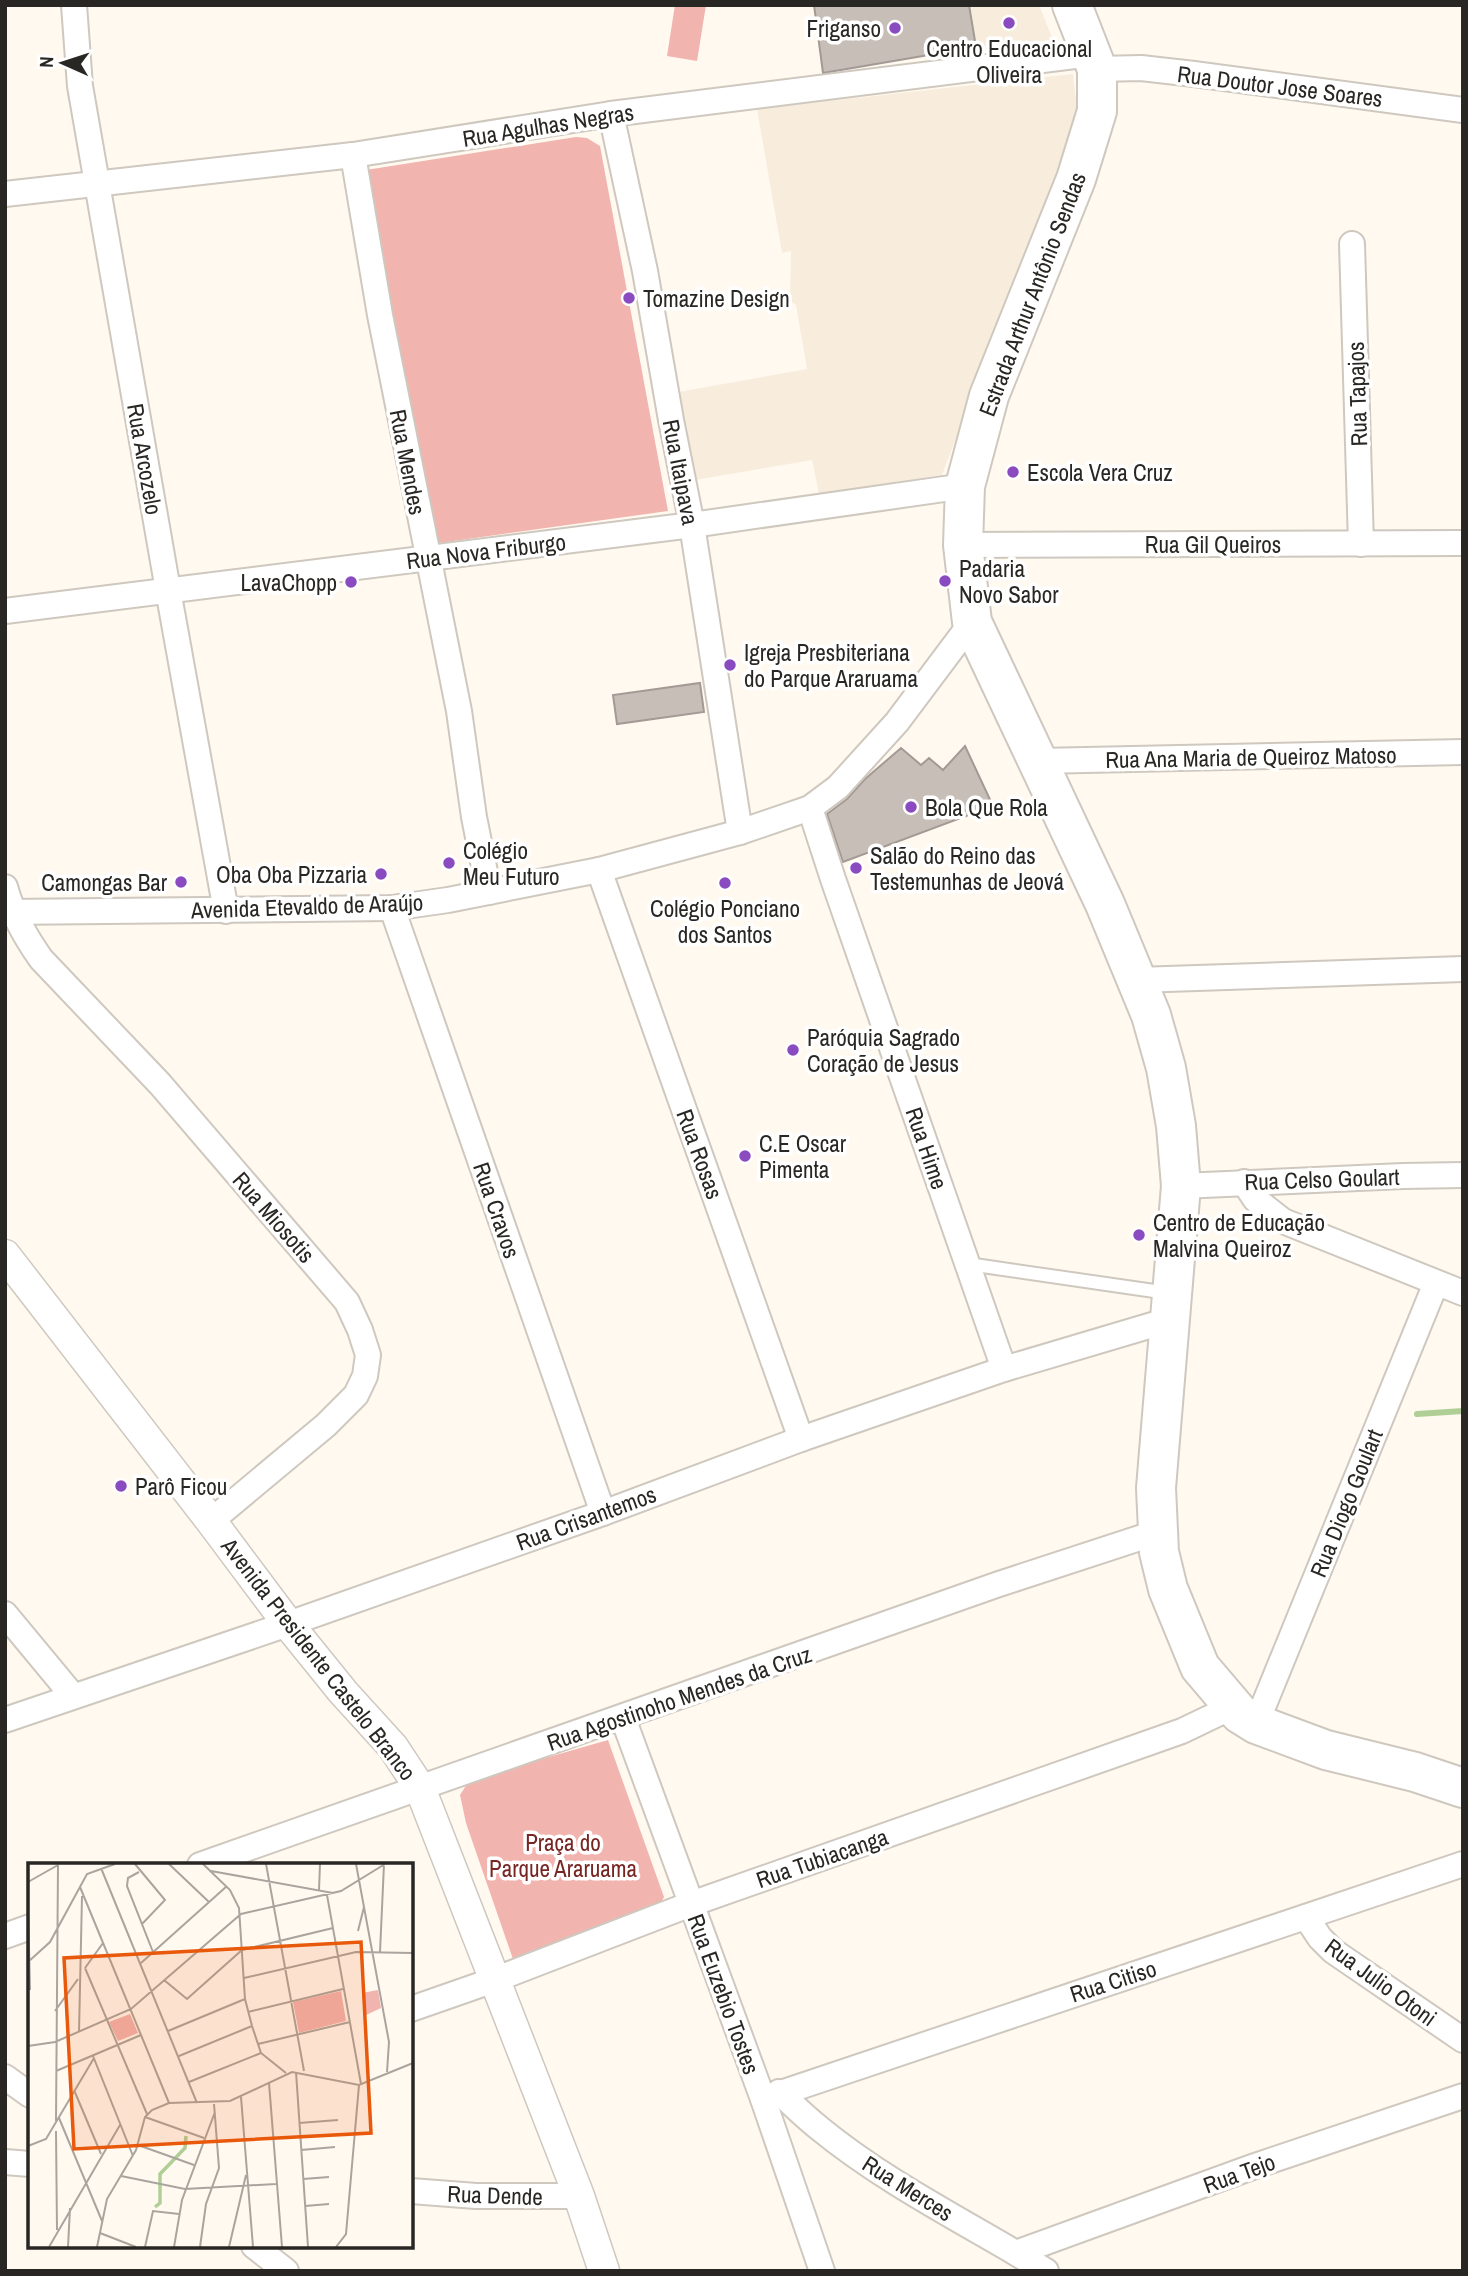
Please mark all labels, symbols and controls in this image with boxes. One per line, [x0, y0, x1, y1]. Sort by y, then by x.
place label: Friganso [807, 13, 881, 44]
marker: Centro Educacional Oliveira [1001, 15, 1017, 31]
marker: Friganso [887, 20, 903, 36]
north arrow [28, 28, 98, 98]
place label: Centro Educacional Oliveira [926, 33, 1092, 90]
text: N [33, 56, 59, 68]
street label: Rua Doutor Jose Soares [1176, 58, 1384, 114]
street label: Rua Agulhas Negras [460, 96, 636, 154]
street label: Estrada Arthur Antônio Sendas [971, 168, 1093, 420]
place label: Tomazine Design [643, 283, 790, 314]
marker: Tomazine Design [621, 290, 637, 306]
street label: Rua Tapajos [1340, 341, 1374, 447]
street label: Rua Arcozelo [120, 401, 170, 517]
street label: Rua Mendes [383, 407, 433, 517]
street label: Rua Itaipava [656, 417, 707, 528]
place label: Escola Vera Cruz [1027, 457, 1173, 488]
marker: Escola Vera Cruz [1005, 464, 1021, 480]
street label: Rua Nova Friburgo [405, 526, 567, 576]
street label: Rua Gil Queiros [1145, 529, 1281, 560]
place label: Padaria Novo Sabor [959, 553, 1059, 610]
place label: LavaChopp [241, 567, 337, 598]
marker: Padaria Novo Sabor [937, 573, 953, 589]
marker: LavaChopp [343, 574, 359, 590]
place label: Igreja Presbiteriana do Parque Araruama [744, 637, 919, 694]
marker: Igreja Presbiteriana do Parque Araruama [722, 657, 738, 673]
street label: Rua Ana Maria de Queiroz Matoso [1105, 739, 1397, 775]
place label: Bola Que Rola [925, 792, 1048, 823]
marker: Bola Que Rola [903, 799, 919, 815]
place label: Colégio Meu Futuro [463, 835, 559, 892]
place label: Salão do Reino das Testemunhas de Jeová [870, 840, 1064, 897]
marker: Colégio Meu Futuro [441, 855, 457, 871]
place label: Oba Oba Pizzaria [216, 859, 367, 890]
marker: Salão do Reino das Testemunhas de Jeová [848, 860, 864, 876]
marker: Oba Oba Pizzaria [373, 866, 389, 882]
place label: Camongas Bar [41, 867, 168, 898]
marker: Camongas Bar [173, 874, 189, 890]
marker: Colégio Ponciano dos Santos [717, 875, 733, 891]
street label: Avenida Etevaldo de Araújo [189, 886, 424, 926]
place label: Colégio Ponciano dos Santos [650, 893, 800, 950]
place label: Paróquia Sagrado Coração de Jesus [807, 1022, 960, 1079]
marker: Paróquia Sagrado Coração de Jesus [785, 1042, 801, 1058]
street label: Rua Hime [899, 1103, 955, 1193]
street label: Rua Rosas [669, 1105, 731, 1203]
place label: C.E Oscar Pimenta [759, 1128, 847, 1185]
marker: C.E Oscar Pimenta [737, 1148, 753, 1164]
street label: Rua Cravos [466, 1158, 528, 1262]
street label: Rua Celso Goulart [1244, 1161, 1400, 1197]
street label: Rua Miosotis [226, 1165, 322, 1269]
place label: Centro de Educação Malvina Queiroz [1153, 1207, 1325, 1264]
marker: Centro de Educação Malvina Queiroz [1131, 1227, 1147, 1243]
street label: Rua Diogo Goulart [1302, 1424, 1390, 1582]
place label: Parô Ficou [135, 1471, 227, 1502]
marker: Parô Ficou [113, 1478, 129, 1494]
street label: Rua Crisantemos [512, 1478, 660, 1558]
street label: Avenida Presidente Castelo Branco [214, 1531, 423, 1787]
street label: Rua Agostinoho Mendes da Cruz [543, 1638, 815, 1758]
street label: Rua Tubiacanga [752, 1821, 893, 1895]
park label: Praça do Parque Araruama [489, 1827, 637, 1884]
inset map [28, 1863, 413, 2248]
street label: Rua Euzebio Tostes [681, 1910, 767, 2078]
street label: Rua Julio Otoni [1319, 1931, 1443, 2033]
street label: Rua Citiso [1066, 1952, 1160, 2010]
street label: Rua Tejo [1199, 2146, 1279, 2200]
street label: Rua Merces [857, 2148, 959, 2228]
street label: Rua Dende [447, 2178, 543, 2212]

